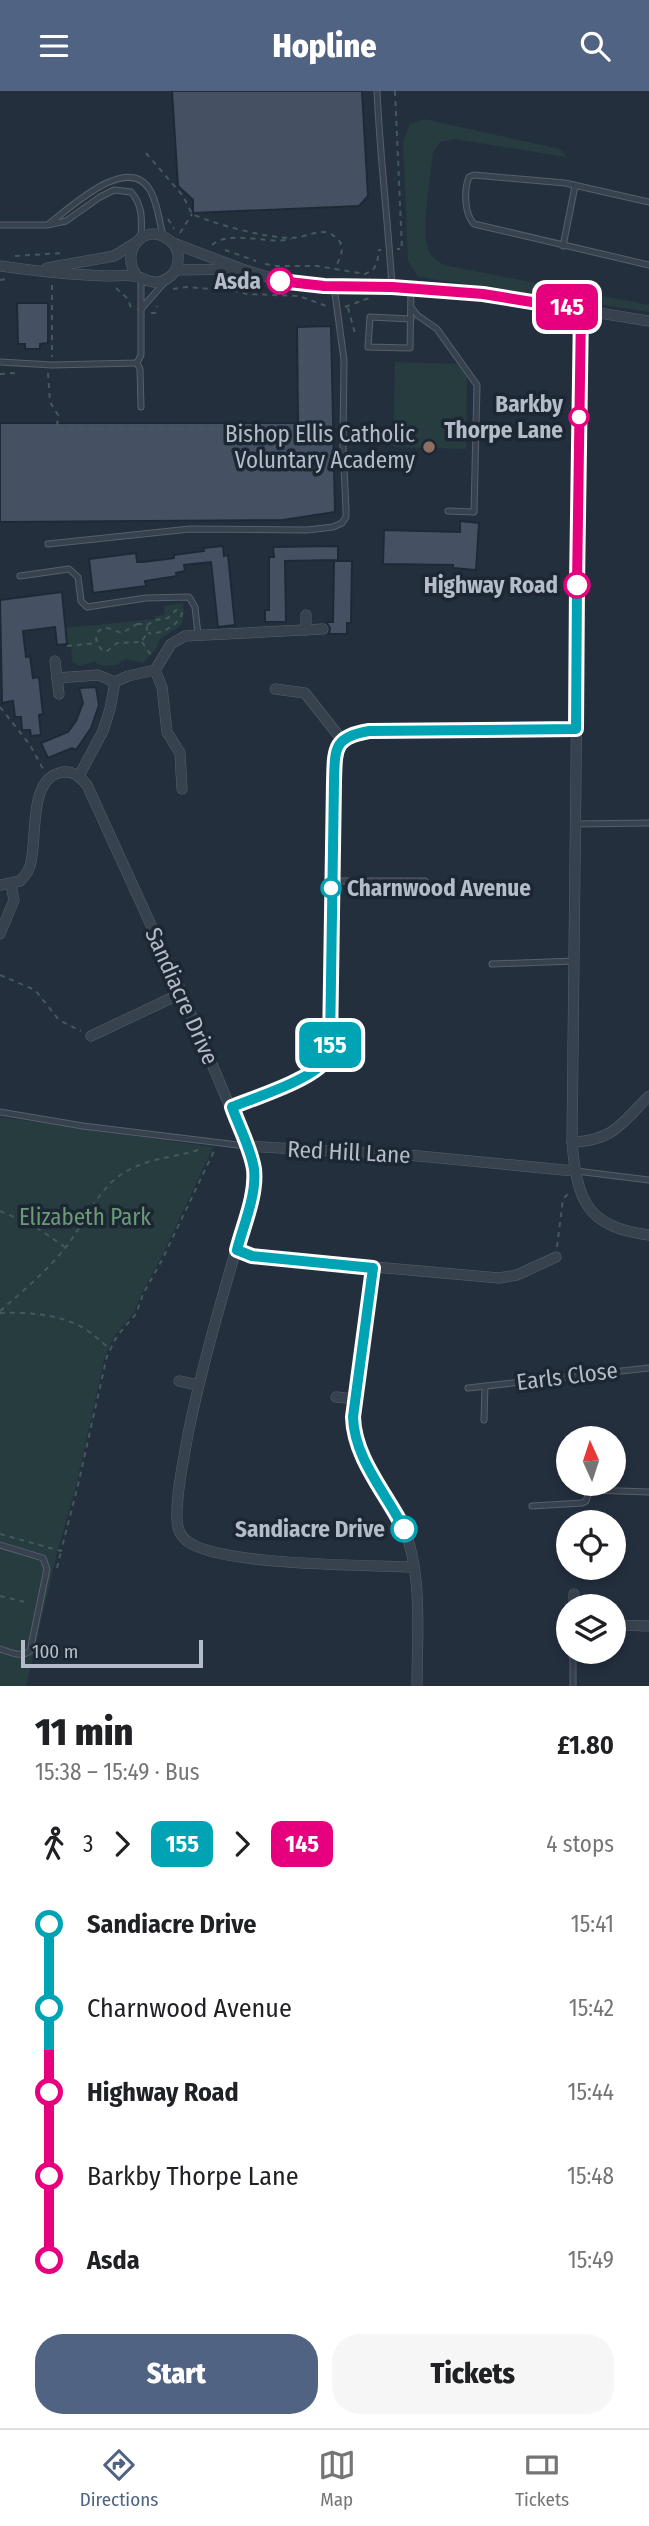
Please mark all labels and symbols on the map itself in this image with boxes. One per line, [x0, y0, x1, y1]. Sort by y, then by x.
place label: Asda [213, 267, 261, 295]
marker: Asda [267, 268, 293, 294]
line badge: 145 [527, 284, 607, 330]
place label: Barkby Thorpe Lane [444, 390, 564, 444]
marker: Barkby Thorpe Lane [569, 407, 589, 427]
place label: Bishop Ellis Catholic Voluntary Academy [225, 420, 416, 474]
marker: Bishop Ellis Catholic Voluntary Academy [421, 439, 437, 455]
place label: Highway Road [424, 571, 558, 599]
marker: Highway Road [564, 572, 590, 598]
place label: Charnwood Avenue [347, 874, 531, 902]
marker: Charnwood Avenue [321, 878, 341, 898]
street label: Sandiacre Drive [139, 923, 225, 1069]
line badge: 155 [290, 1022, 370, 1068]
street label: Red Hill Lane [287, 1135, 411, 1169]
park label: Elizabeth Park [19, 1203, 151, 1231]
street label: Earls Close [515, 1356, 619, 1396]
north arrow [556, 1426, 626, 1496]
place label: Sandiacre Drive [235, 1515, 385, 1543]
marker: Sandiacre Drive [391, 1516, 417, 1542]
scale bar [21, 1637, 203, 1669]

